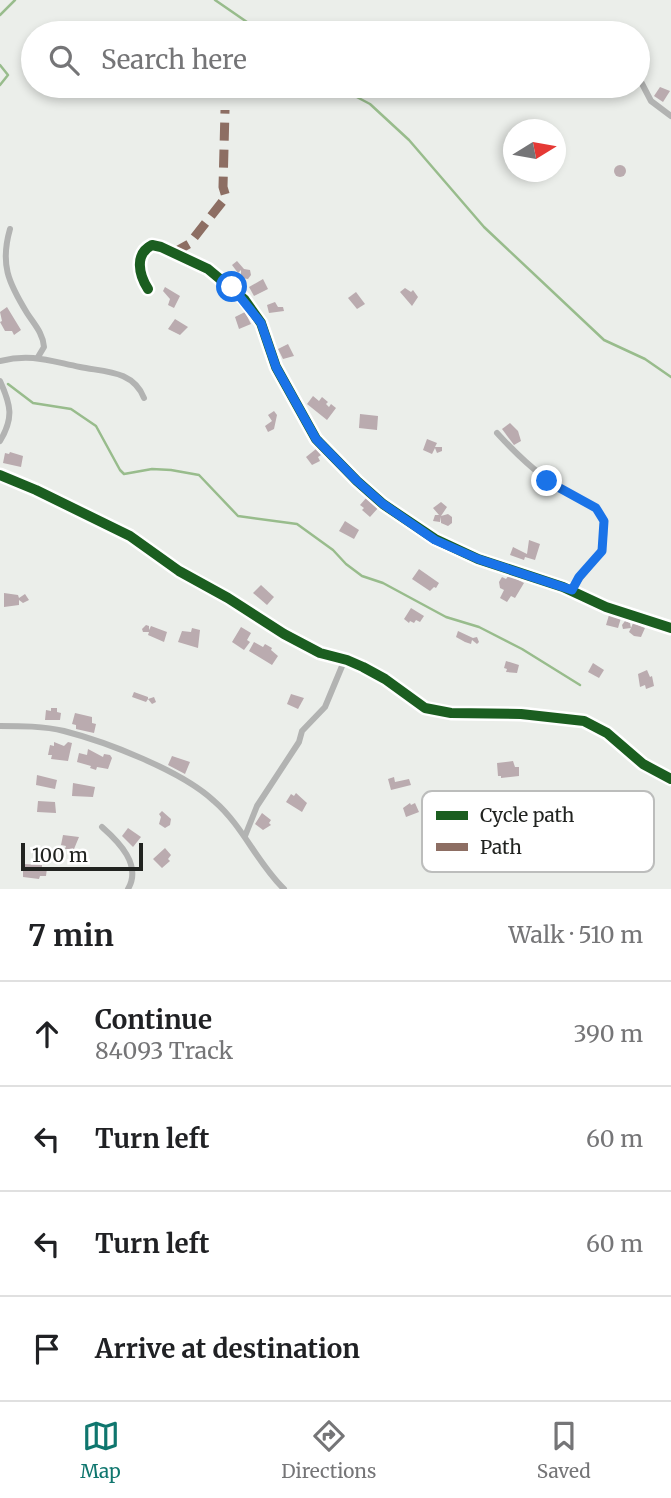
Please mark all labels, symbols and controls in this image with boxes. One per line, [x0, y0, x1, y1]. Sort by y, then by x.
search box [21, 21, 650, 98]
icon: search [45, 41, 83, 79]
text: Search here [101, 43, 247, 76]
north arrow [503, 119, 566, 182]
route start [216, 271, 247, 302]
route end [531, 465, 562, 496]
legend [422, 791, 654, 872]
text: Cycle path [480, 803, 575, 827]
text: Path [480, 835, 522, 859]
scale bar [21, 840, 144, 872]
text: 100 m [32, 843, 88, 867]
text: 7 min [28, 916, 114, 954]
text: Walk · 510 m [509, 920, 643, 949]
text: Continue [95, 1003, 212, 1036]
icon: ahead [28, 1015, 66, 1053]
text: 390 m [573, 1019, 643, 1048]
text: 84093 Track [95, 1036, 233, 1065]
icon: left [28, 1120, 66, 1158]
text: Turn left [95, 1122, 209, 1155]
text: 60 m [586, 1124, 643, 1153]
icon: left [28, 1225, 66, 1263]
text: Turn left [95, 1227, 209, 1260]
text: 60 m [586, 1229, 643, 1258]
icon: arrive [28, 1330, 66, 1368]
text: Arrive at destination [95, 1332, 360, 1365]
tab: Map [80, 1417, 121, 1483]
tab: Directions [281, 1417, 376, 1483]
tab: Saved [537, 1417, 591, 1483]

